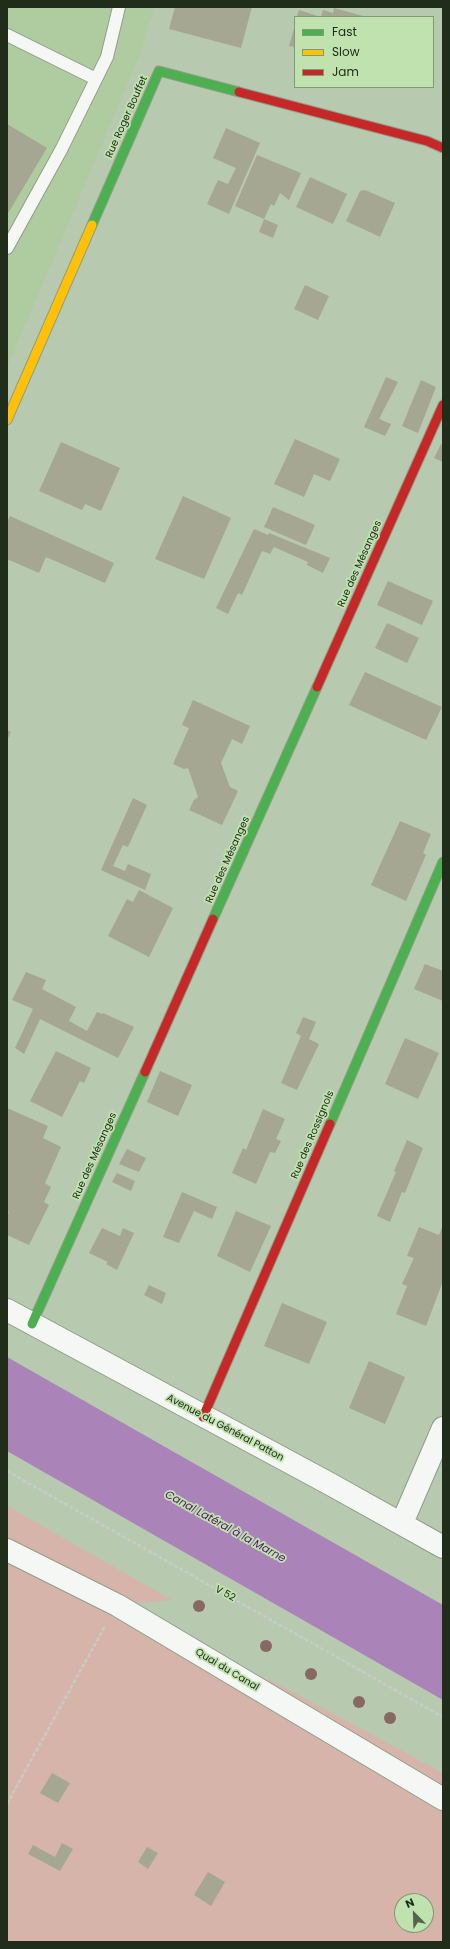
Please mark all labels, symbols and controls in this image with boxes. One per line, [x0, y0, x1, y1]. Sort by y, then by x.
legend [294, 16, 434, 88]
text: Fast [332, 23, 357, 40]
text: Slow [332, 43, 360, 60]
text: Jam [332, 63, 359, 80]
street label: Rue Roger Bouffet [104, 74, 150, 160]
street label: Rue des Mésanges [335, 519, 385, 609]
street label: Rue des Mésanges [203, 815, 253, 905]
street label: Rue des Rossignols [289, 1089, 337, 1181]
street label: Rue des Mésanges [70, 1111, 120, 1201]
street label: Avenue du Général Patton [164, 1392, 286, 1464]
water label: Canal Latéral à la Marne [162, 1488, 288, 1566]
street label: V 52 [213, 1584, 237, 1604]
street label: Quai du Canal [193, 1646, 261, 1694]
north arrow [394, 1893, 434, 1933]
text: N [403, 1894, 417, 1912]

